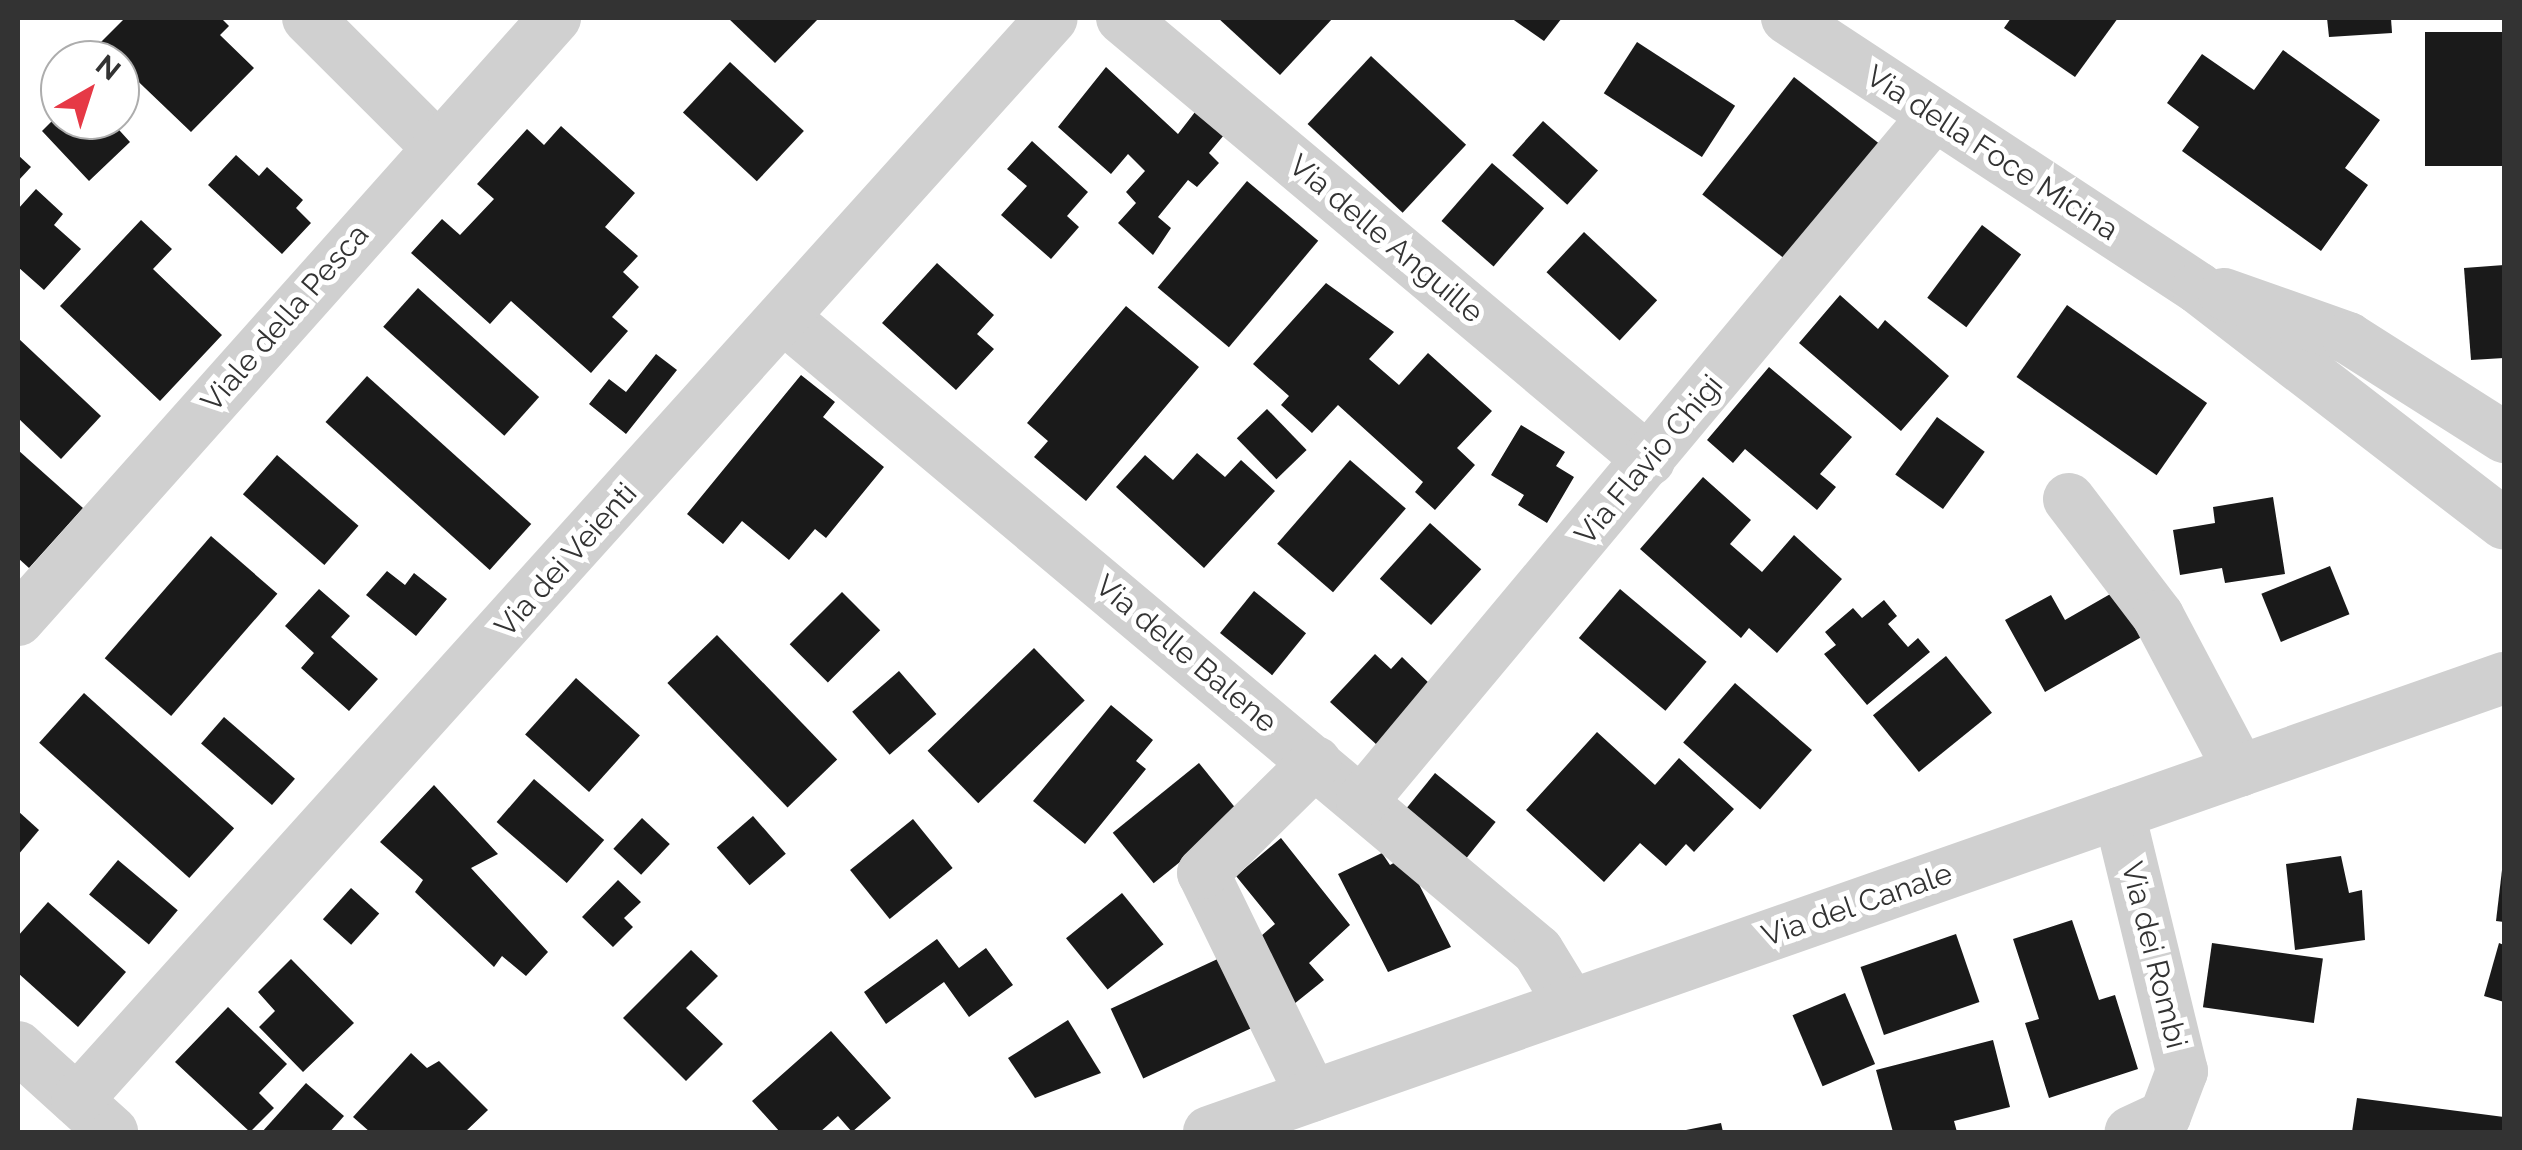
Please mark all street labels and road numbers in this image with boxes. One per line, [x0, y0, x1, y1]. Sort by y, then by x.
street label: Via della Foce Micina [1859, 58, 2125, 248]
street label: Via delle Anguille [1281, 147, 1491, 331]
street label: Viale della Pesca [194, 217, 376, 419]
street label: Via Flavio Chigi [1568, 368, 1730, 552]
street label: Via dei Veienti [487, 475, 645, 645]
street label: Via delle Balene [1088, 568, 1284, 740]
street label: Via del Canale [1757, 856, 1957, 954]
street label: Via dei Rombi [2113, 858, 2195, 1052]

